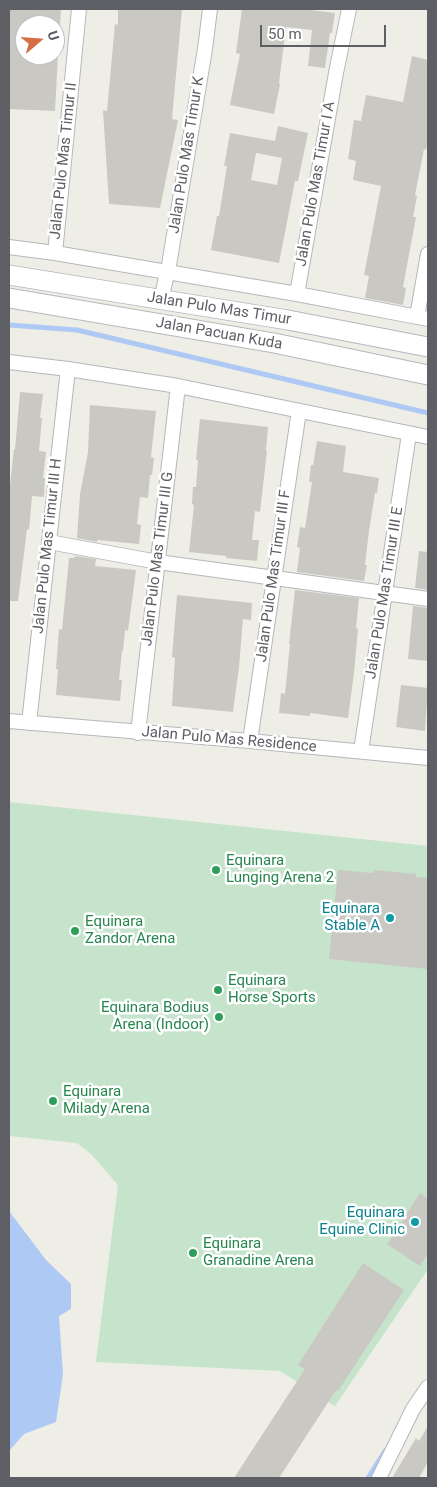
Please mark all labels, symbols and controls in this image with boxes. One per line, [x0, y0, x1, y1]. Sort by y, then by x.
north arrow [15, 15, 65, 65]
scale bar [262, 15, 388, 47]
text: 50 m [268, 25, 302, 43]
text: U [44, 29, 62, 43]
street label: Jalan Pulo Mas Timur K [166, 75, 208, 235]
street label: Jalan Pulo Mas Timur II [47, 82, 81, 240]
street label: Jalan Pulo Mas Timur I A [293, 100, 339, 268]
street label: Jalan Pulo Mas Timur [146, 289, 292, 329]
street label: Jalan Pacuan Kuda [154, 314, 284, 354]
street label: Jalan Pulo Mas Timur III H [30, 457, 66, 635]
street label: Jalan Pulo Mas Timur III G [138, 471, 178, 647]
street label: Jalan Pulo Mas Timur III F [253, 489, 295, 663]
street label: Jalan Pulo Mas Timur III E [363, 506, 407, 680]
street label: Jalan Pulo Mas Residence [141, 723, 317, 757]
place label: Equinara Lunging Arena 2 [226, 852, 334, 887]
marker: Equinara Lunging Arena 2 [210, 864, 222, 876]
place label: Equinara Stable A [322, 900, 380, 935]
marker: Equinara Stable A [384, 912, 396, 924]
place label: Equinara Zandor Arena [85, 913, 175, 948]
marker: Equinara Zandor Arena [69, 925, 81, 937]
place label: Equinara Horse Sports [228, 972, 316, 1007]
marker: Equinara Horse Sports [212, 984, 224, 996]
place label: Equinara Bodius Arena (Indoor) [101, 999, 209, 1034]
marker: Equinara Bodius Arena (Indoor) [213, 1011, 225, 1023]
place label: Equinara Milady Arena [63, 1083, 150, 1118]
marker: Equinara Milady Arena [47, 1095, 59, 1107]
place label: Equinara Equine Clinic [319, 1204, 405, 1239]
marker: Equinara Equine Clinic [409, 1216, 421, 1228]
place label: Equinara Granadine Arena [203, 1235, 314, 1270]
marker: Equinara Granadine Arena [187, 1247, 199, 1259]

